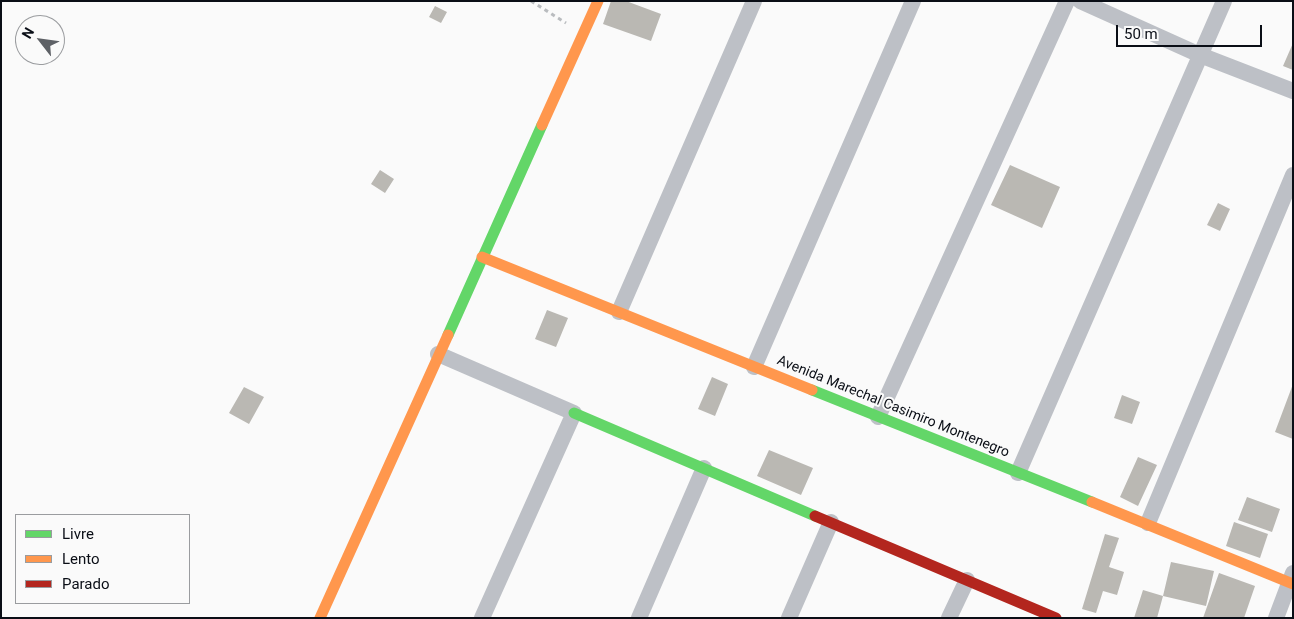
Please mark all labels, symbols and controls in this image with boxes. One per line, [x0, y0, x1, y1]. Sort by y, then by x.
north arrow [15, 15, 65, 65]
scale bar [1119, 15, 1265, 47]
text: N [18, 25, 37, 41]
text: 50 m [1124, 25, 1158, 43]
street label: Avenida Marechal Casimiro Montenegro [774, 353, 1012, 461]
legend [15, 514, 190, 604]
text: Livre [62, 525, 94, 543]
text: Lento [62, 550, 100, 568]
text: Parado [62, 575, 110, 593]

